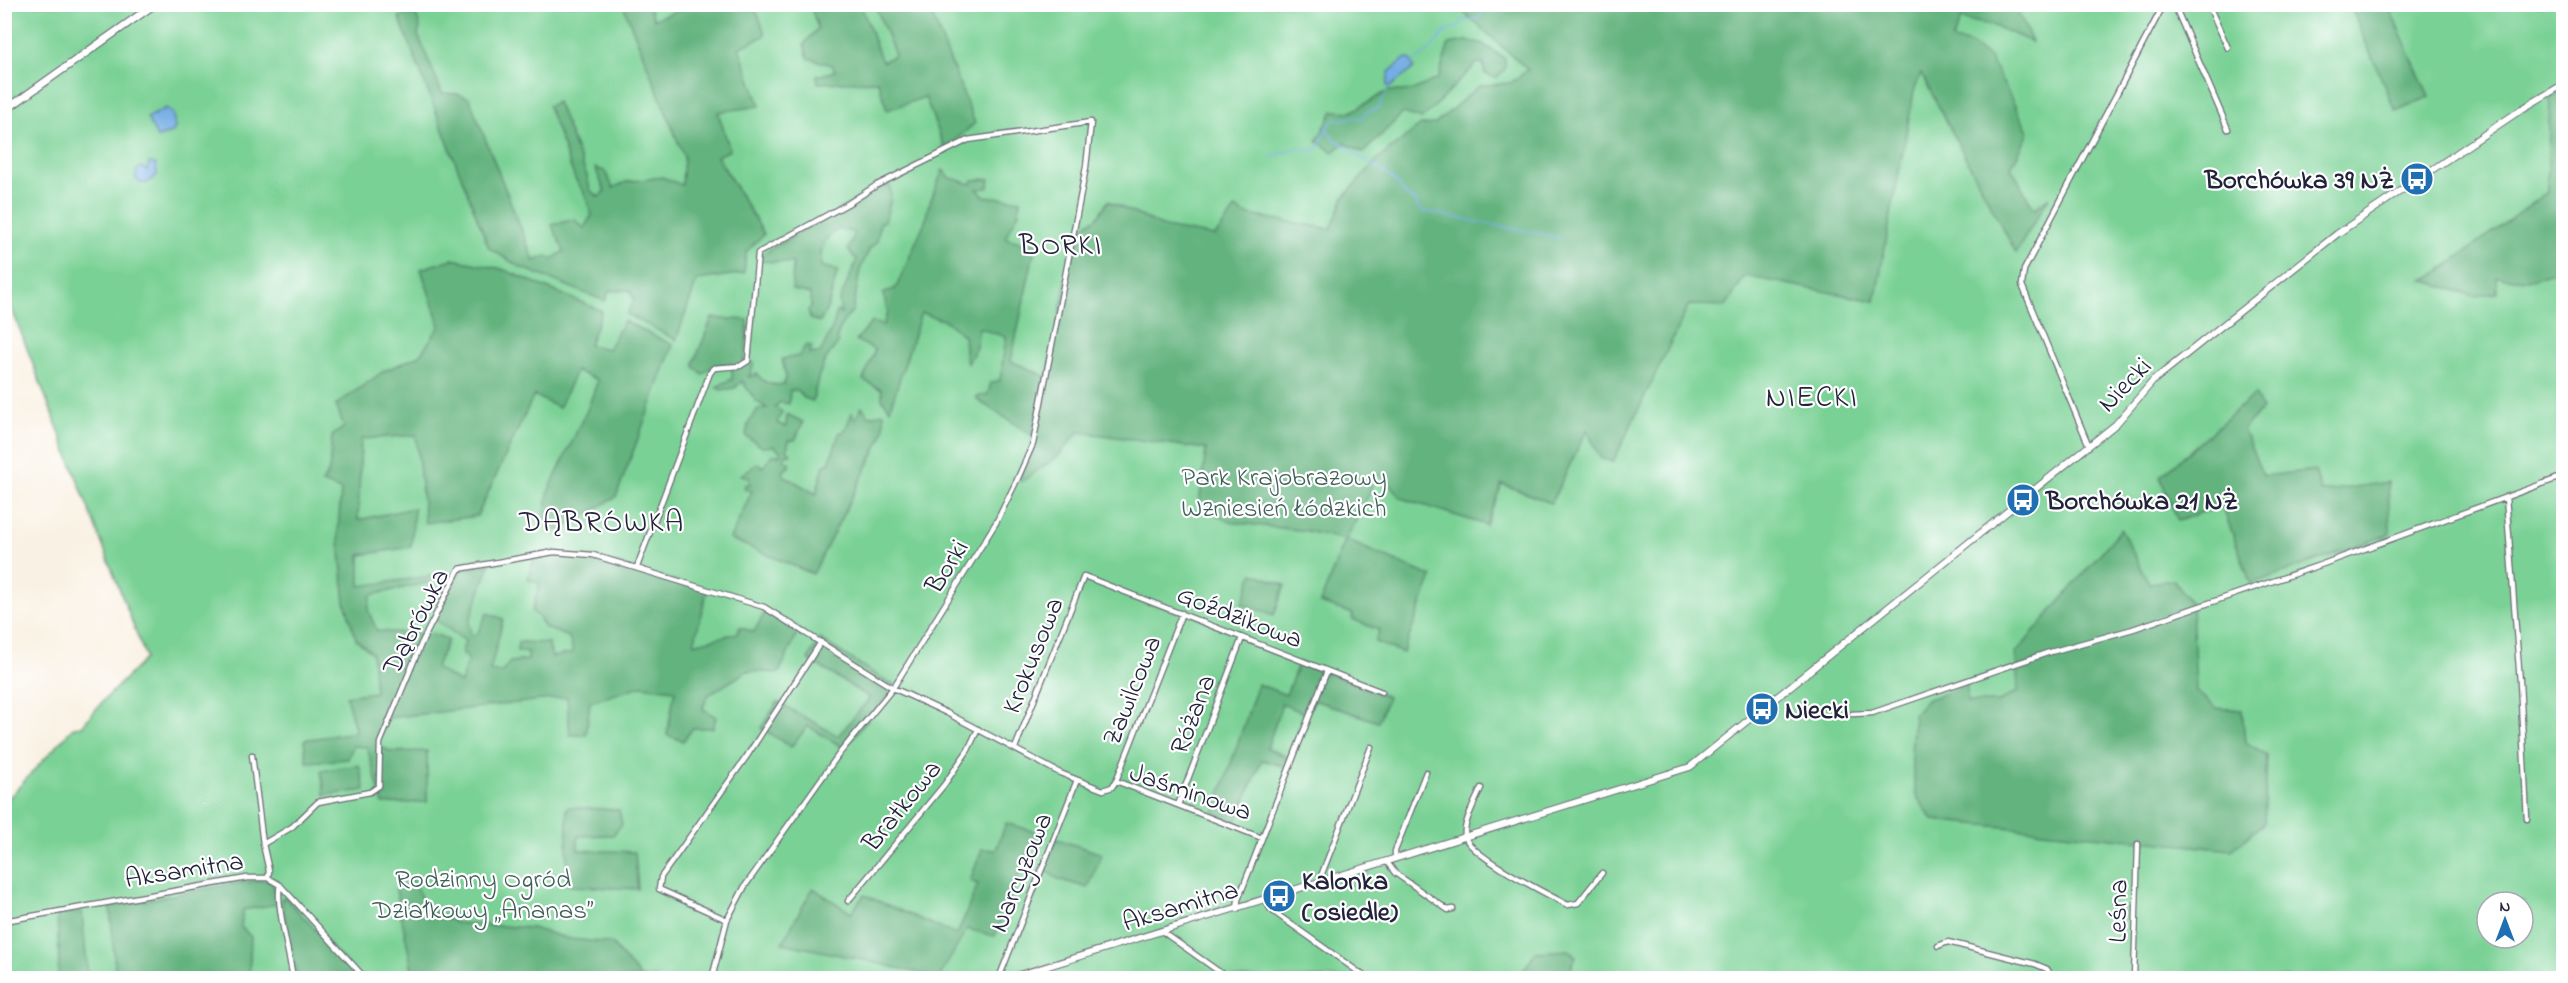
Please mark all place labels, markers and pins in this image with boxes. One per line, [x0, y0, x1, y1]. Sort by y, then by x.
bus stop icon: Borchówka 39 NŻ [2399, 161, 2435, 197]
place label: Borchówka 39 NŻ [2203, 162, 2394, 201]
bus stop icon: Borchówka 21 NŻ [2005, 482, 2041, 518]
place label: Borchówka 21 NŻ [2044, 483, 2238, 522]
bus stop icon: Niecki [1744, 691, 1780, 727]
place label: Niecki [1785, 692, 1849, 731]
place label: Kalonka (osiedle) [1302, 863, 1398, 933]
bus stop icon: Kalonka (osiedle) [1261, 878, 1297, 914]

